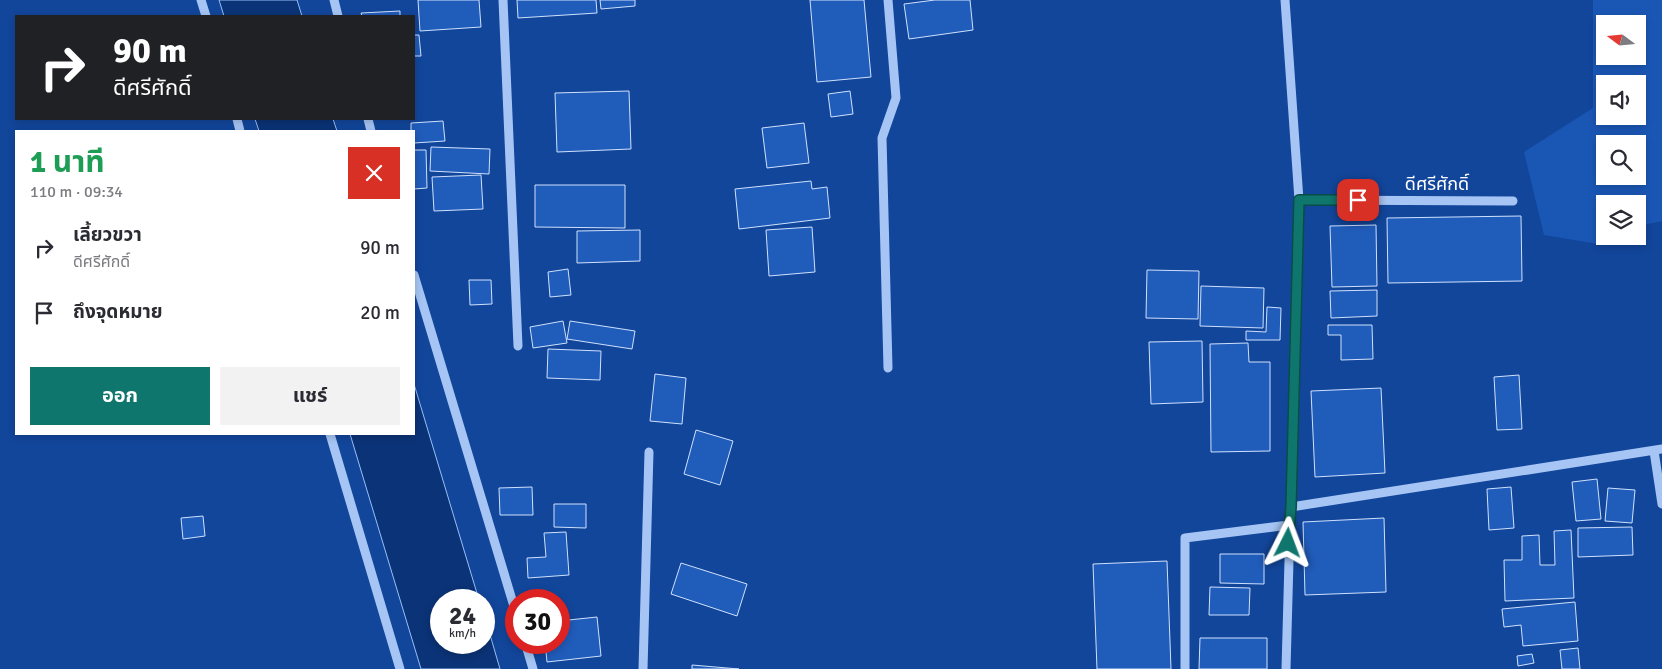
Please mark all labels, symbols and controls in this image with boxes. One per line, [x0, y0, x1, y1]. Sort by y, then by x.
north arrow [1596, 15, 1646, 65]
map controls [1596, 15, 1646, 245]
text: 90 m [113, 29, 187, 72]
icon: right [30, 35, 95, 100]
text: ดีศรีศักดิ์ [113, 74, 192, 101]
button: sound [1596, 75, 1646, 125]
button: search [1596, 135, 1646, 185]
text: 1 นาที [30, 144, 105, 181]
button: close [348, 147, 400, 199]
street label: ดีศรีศักดิ์ [1405, 173, 1469, 195]
pin [1337, 179, 1379, 221]
text: 110 m · 09:34 [30, 182, 123, 202]
icon: arrive [1344, 186, 1372, 214]
button: layers [1596, 195, 1646, 245]
text: เลี้ยวขวา [73, 223, 142, 247]
icon: right [30, 234, 58, 262]
text: 90 m [360, 236, 400, 260]
text: ดีศรีศักดิ์ [73, 252, 130, 272]
icon: arrive [30, 299, 58, 327]
text: ถึงจุดหมาย [73, 300, 163, 324]
text: 20 m [360, 301, 400, 325]
button: ออก [30, 367, 210, 425]
button: แชร์ [220, 367, 400, 425]
position arrow [1261, 516, 1313, 568]
speed limit sign: 30 [505, 589, 570, 654]
text: 24 [449, 600, 476, 631]
text: km/h [449, 626, 476, 641]

